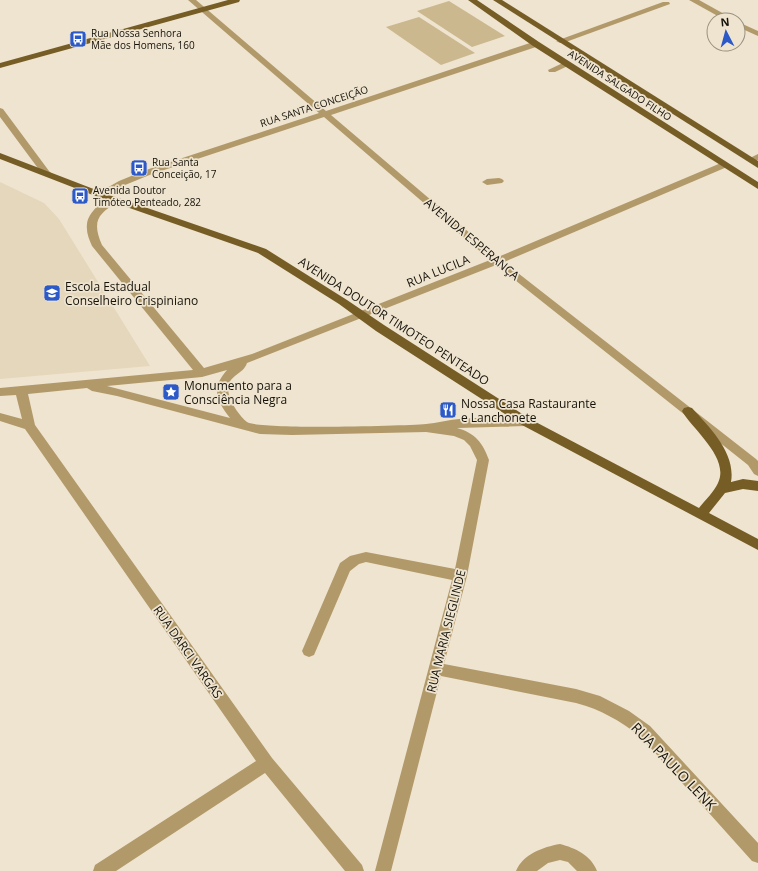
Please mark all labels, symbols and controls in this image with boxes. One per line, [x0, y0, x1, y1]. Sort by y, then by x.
north arrow [706, 12, 746, 52]
text: N [720, 14, 730, 29]
place label: Rua Nossa Senhora Mãe dos Homens, 160 [91, 26, 195, 52]
bus stop icon: Rua Nossa Senhora Mãe dos Homens, 160 [68, 29, 88, 49]
street label: AVENIDA SALGADO FILHO [565, 46, 675, 124]
street label: RUA SANTA CONCEIÇÃO [258, 82, 370, 130]
place label: Rua Santa Conceição, 17 [152, 155, 217, 181]
bus stop icon: Rua Santa Conceição, 17 [129, 158, 149, 178]
place label: Avenida Doutor Timóteo Penteado, 282 [93, 183, 201, 209]
bus stop icon: Avenida Doutor Timóteo Penteado, 282 [70, 186, 90, 206]
street label: AVENIDA ESPERANÇA [421, 194, 524, 284]
street label: RUA LUCILA [404, 250, 472, 291]
street label: AVENIDA DOUTOR TIMOTEO PENTEADO [295, 253, 493, 389]
place label: Escola Estadual Conselheiro Crispiniano [65, 278, 198, 309]
school or university icon: Escola Estadual Conselheiro Crispiniano [42, 283, 62, 303]
place label: Monumento para a Consciência Negra [184, 377, 292, 408]
place icon: Monumento para a Consciência Negra [161, 382, 181, 402]
place label: Nossa Casa Rastaurante e Lanchonete [461, 395, 597, 426]
restaurant icon: Nossa Casa Rastaurante e Lanchonete [438, 400, 458, 420]
street label: RUA MARIA SIEGLINDE [423, 568, 469, 694]
street label: RUA DARCI VARGAS [150, 602, 226, 702]
street label: RUA PAULO LENK [627, 718, 721, 814]

